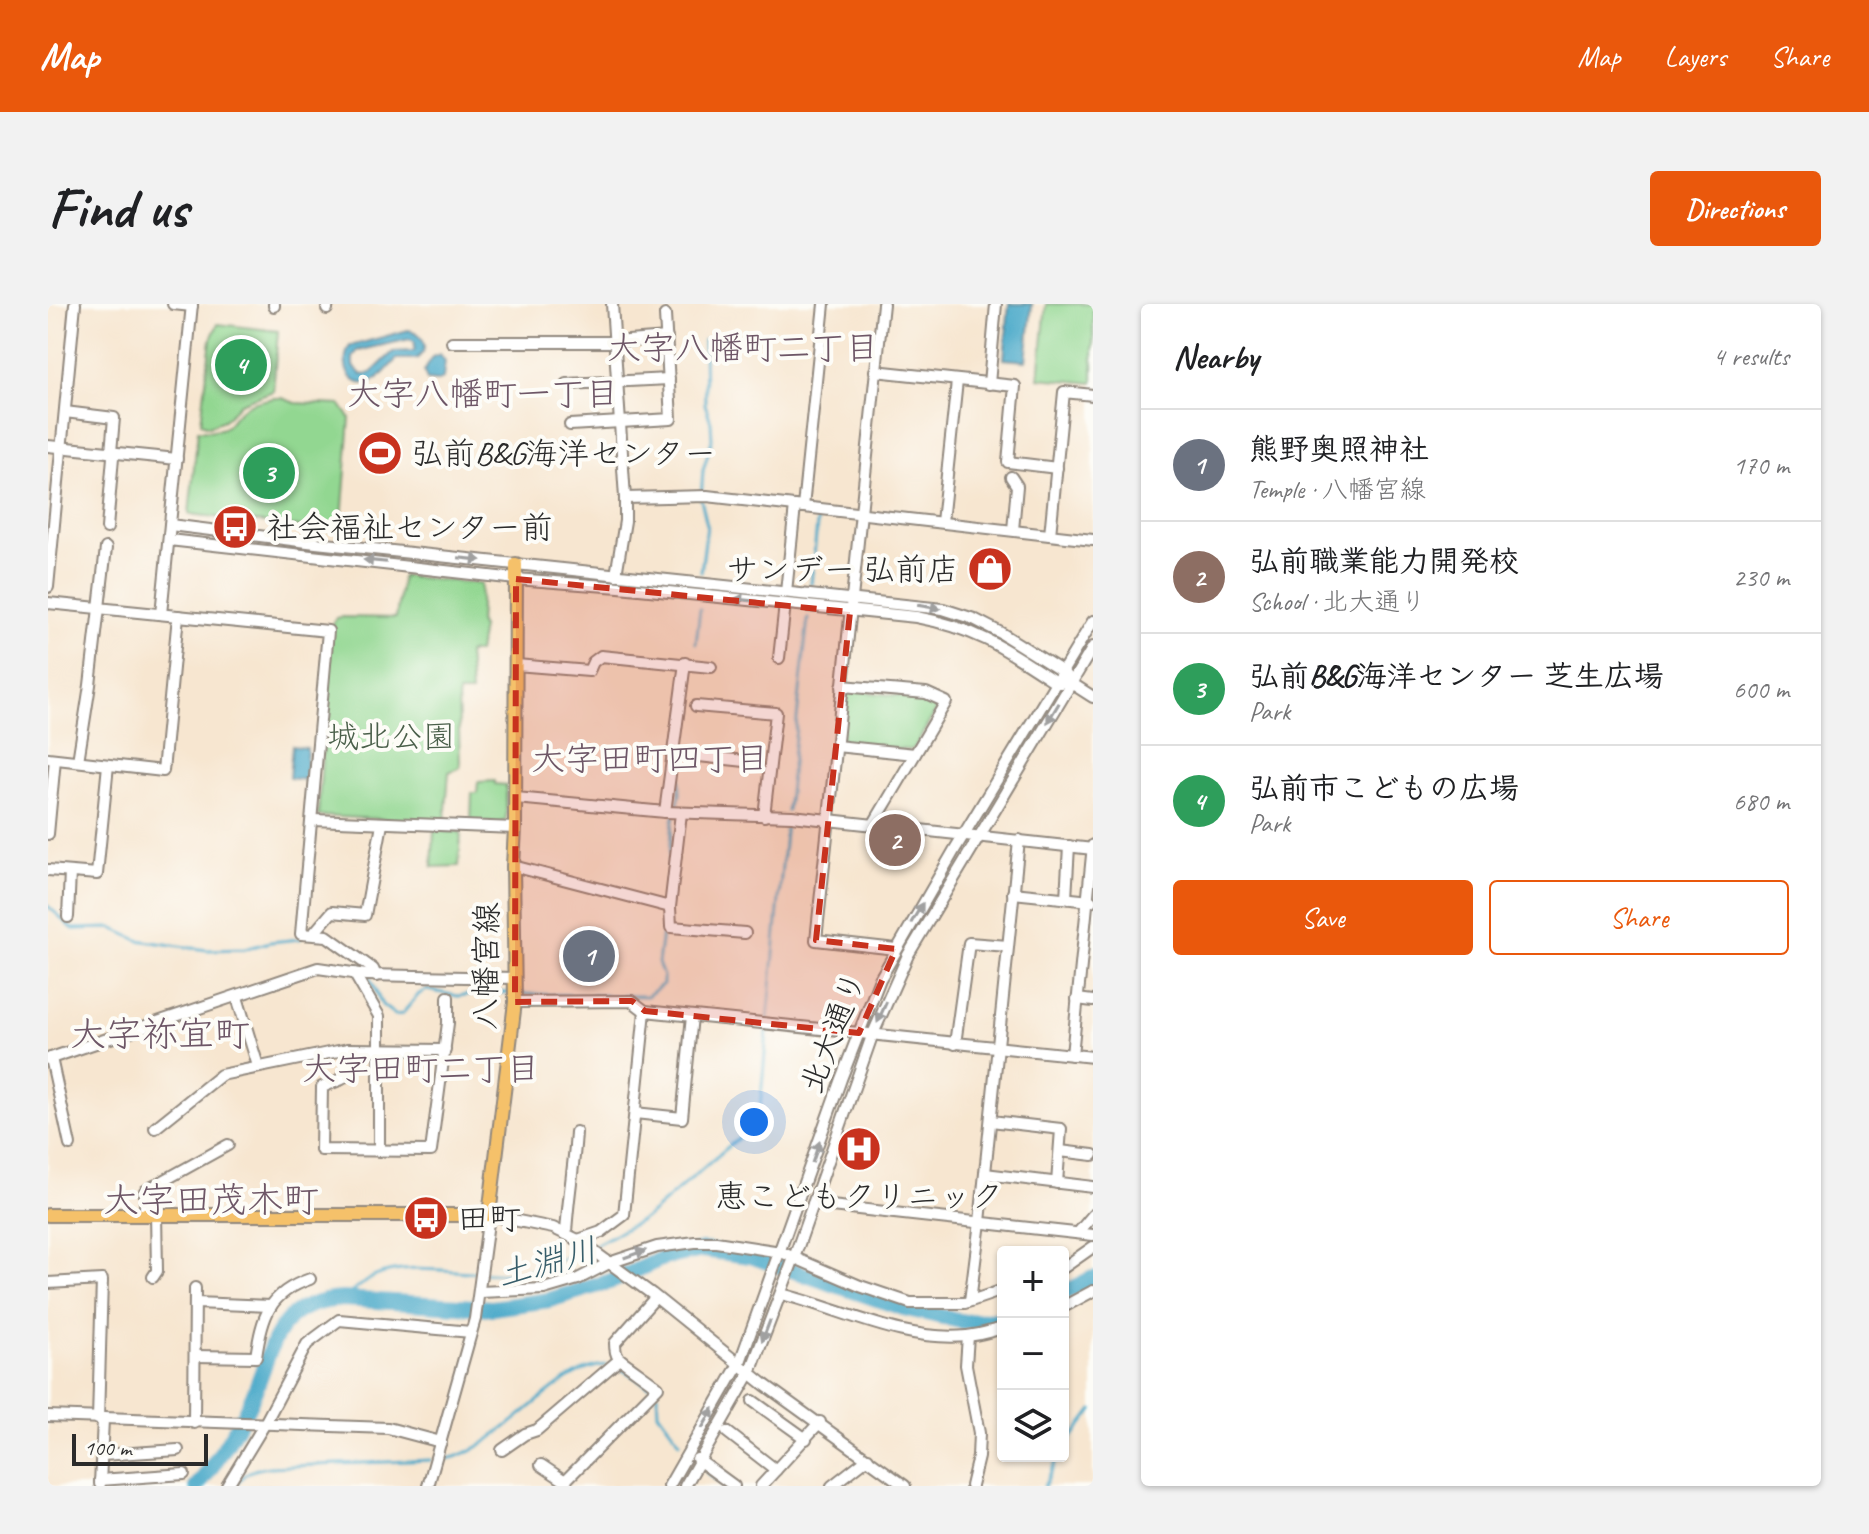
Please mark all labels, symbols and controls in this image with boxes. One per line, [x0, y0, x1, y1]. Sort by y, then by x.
text: Map [40, 33, 99, 80]
text: Map [1578, 39, 1621, 74]
text: Layers [1665, 39, 1726, 74]
text: Share [1770, 39, 1829, 74]
button: Directions [1650, 171, 1821, 246]
text: Find us [48, 173, 188, 244]
district label: 大字八幡町二丁目 [607, 326, 879, 369]
pin: 4 [215, 335, 267, 395]
text: Nearby [1173, 335, 1259, 378]
text: 4 results [1713, 340, 1789, 373]
district label: 大字八幡町一丁目 [347, 372, 619, 415]
sports icon: 弘前B&G海洋センター [356, 429, 404, 477]
text: 熊野奥照神社 [1249, 430, 1429, 468]
place label: 弘前B&G海洋センター [411, 433, 716, 474]
pin: 3 [243, 443, 295, 503]
text: 1 [1193, 449, 1205, 482]
text: 170 m [1733, 449, 1789, 482]
text: Temple · 八幡宮線 [1249, 473, 1426, 506]
bus stop icon: 社会福祉センター前 [211, 503, 259, 551]
place label: 社会福祉センター前 [266, 507, 553, 548]
text: 弘前職業能力開発校 [1249, 542, 1519, 580]
shop icon: サンデー 弘前店 [966, 545, 1014, 593]
place label: サンデー 弘前店 [726, 549, 959, 590]
one-way arrow [458, 552, 483, 565]
one-way arrow [362, 555, 387, 568]
text: 2 [1193, 561, 1205, 594]
text: 230 m [1733, 561, 1789, 594]
text: School · 北大通り [1249, 585, 1426, 618]
one-way arrow [732, 593, 757, 606]
one-way arrow [917, 601, 942, 614]
text: 弘前B&G海洋センター 芝生広場 [1249, 657, 1664, 695]
text: 3 [1193, 673, 1205, 706]
text: 600 m [1733, 673, 1789, 706]
text: Park [1249, 695, 1290, 728]
one-way arrow [1046, 702, 1060, 724]
park label: 城北公園 [327, 716, 455, 757]
district label: 大字田町四丁目 [531, 737, 769, 780]
text: 弘前市こどもの広場 [1249, 769, 1519, 807]
text: 4 [1193, 785, 1205, 818]
text: 680 m [1733, 785, 1789, 818]
text: Park [1249, 807, 1290, 840]
pin: 2 [869, 810, 921, 870]
button: Save [1173, 880, 1473, 955]
button: Share [1489, 880, 1789, 955]
street label: 八幡宮線 [464, 902, 508, 1030]
one-way arrow [909, 902, 923, 924]
pin: 1 [563, 926, 615, 986]
street label: 北大通り [791, 965, 875, 1099]
one-way arrow [876, 1000, 889, 1024]
district label: 大字祢宜町 [70, 1011, 250, 1057]
district label: 大字田町二丁目 [302, 1047, 540, 1090]
your location [734, 1102, 774, 1142]
hospital icon: 恵こどもクリニック [835, 1125, 883, 1173]
one-way arrow [810, 1140, 822, 1164]
place label: 恵こどもクリニック [715, 1176, 1003, 1217]
district label: 大字田茂木町 [103, 1177, 319, 1223]
bus stop icon: 田町 [402, 1194, 450, 1242]
place label: 田町 [457, 1198, 521, 1239]
water label: 土淵川 [492, 1228, 602, 1296]
map controls [997, 1246, 1069, 1462]
button: + [997, 1246, 1069, 1318]
one-way arrow [623, 1248, 647, 1260]
button: − [997, 1318, 1069, 1390]
one-way arrow [759, 1319, 772, 1343]
button: layers [997, 1390, 1069, 1462]
one-way arrow [700, 1407, 714, 1429]
scale bar [72, 1430, 208, 1466]
text: 100 m [84, 1434, 131, 1462]

